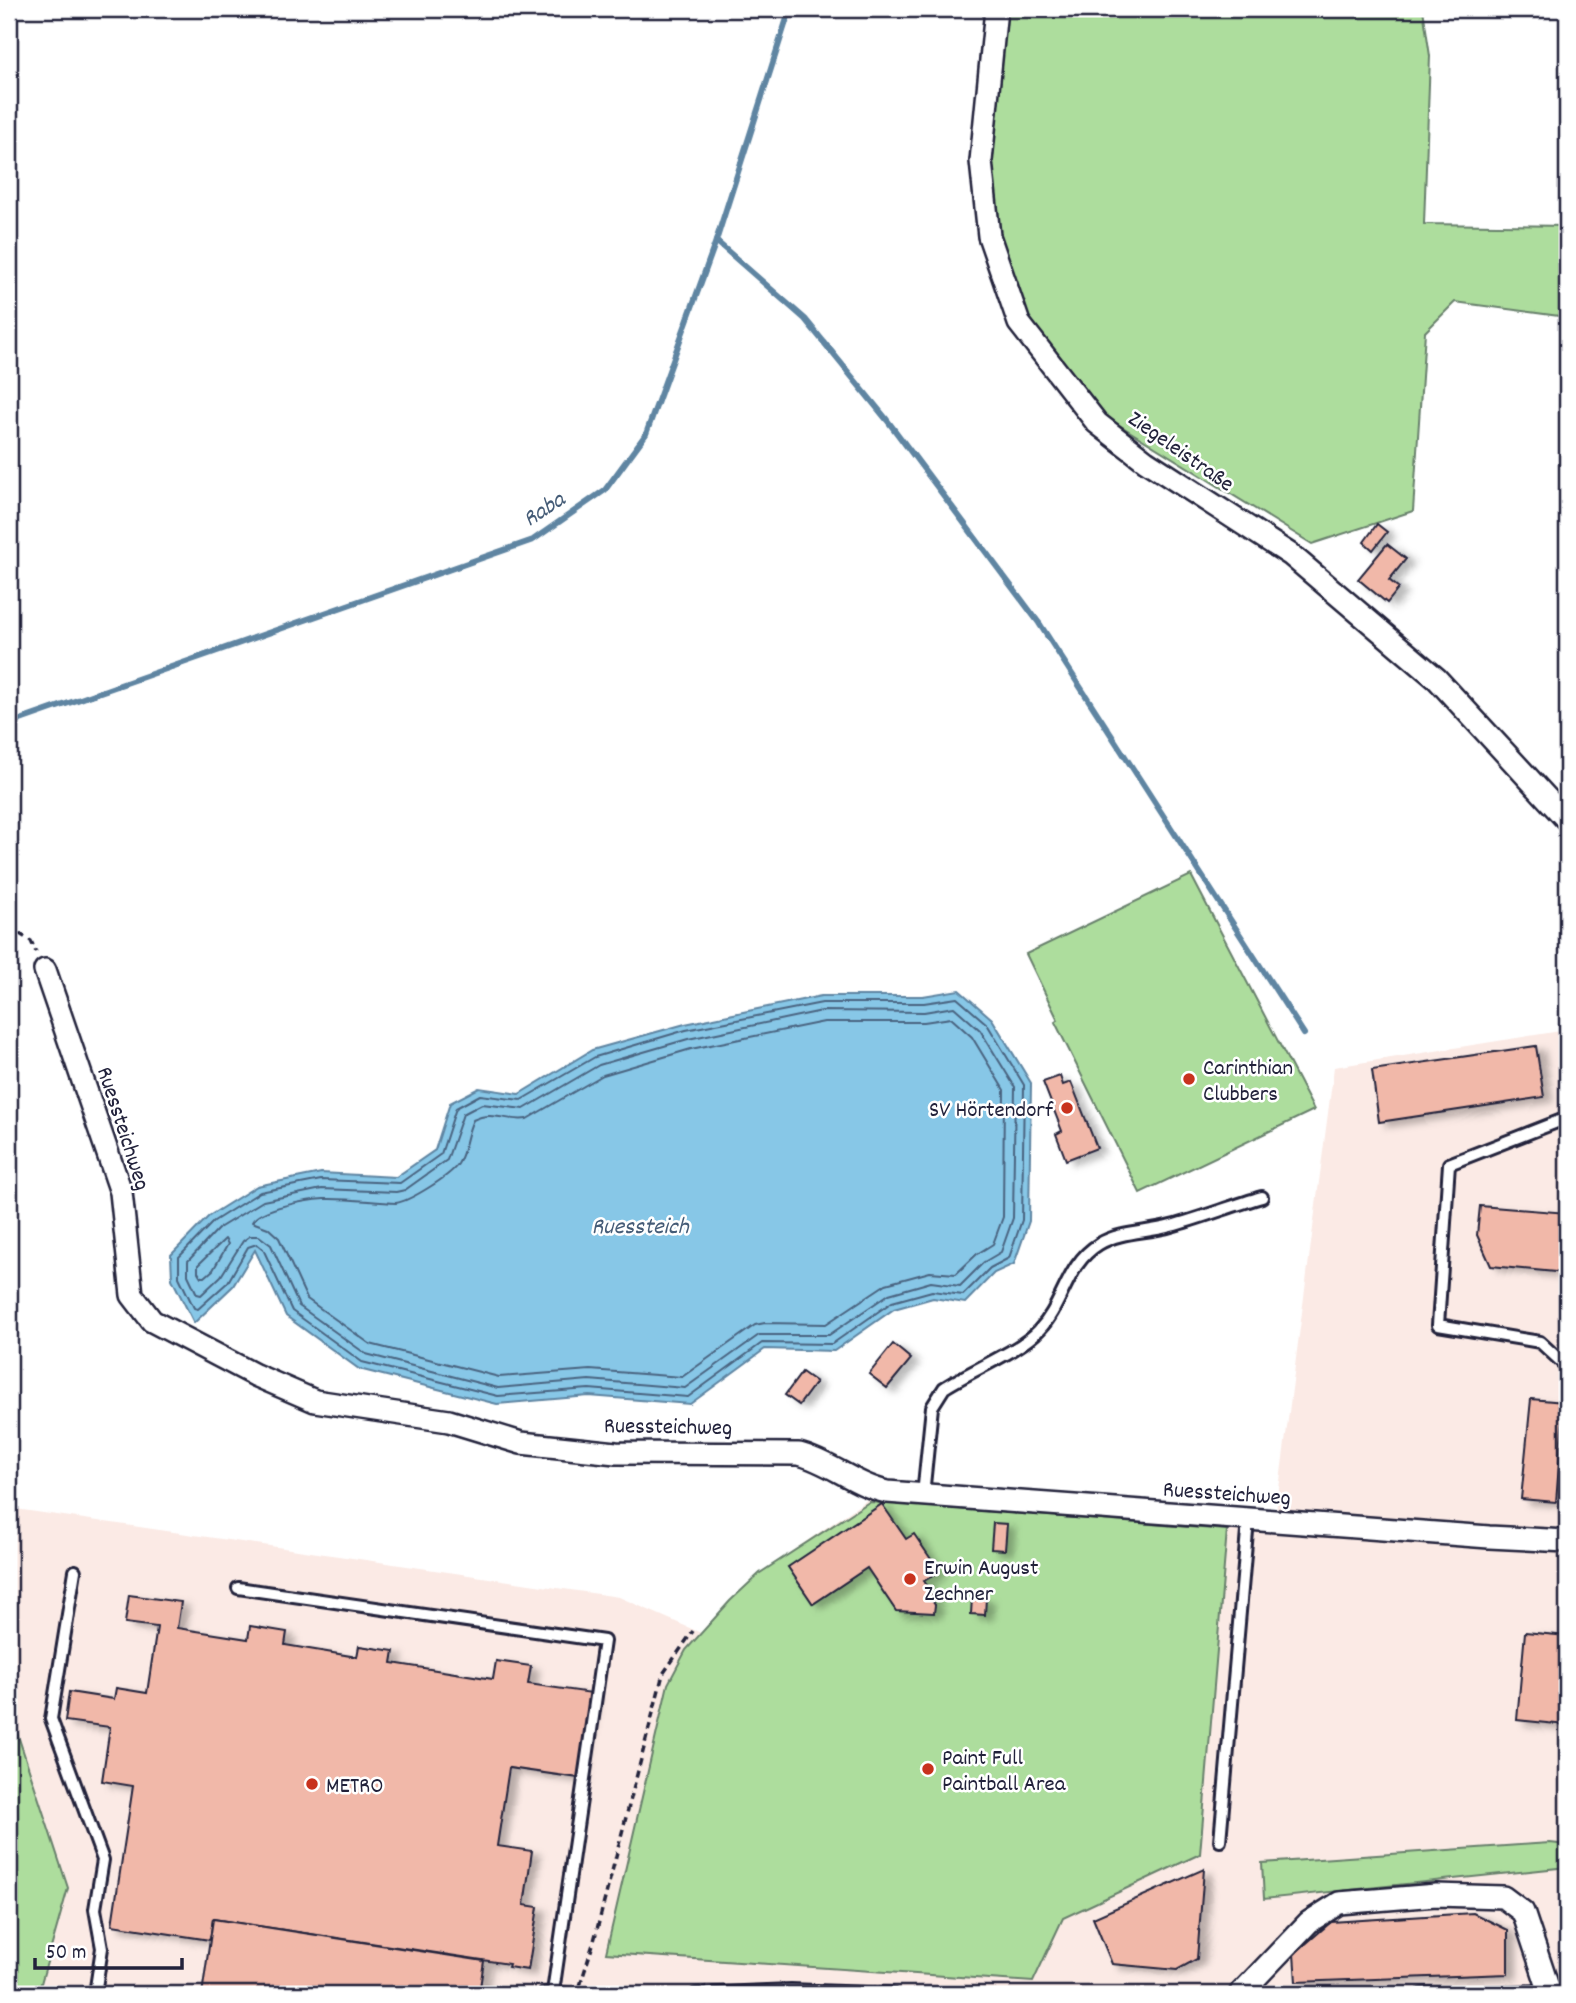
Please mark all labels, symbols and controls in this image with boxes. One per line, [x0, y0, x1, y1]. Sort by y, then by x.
street label: Ziegeleistraße [1120, 404, 1240, 502]
water label: Raba [517, 483, 574, 537]
place label: Carinthian Clubbers [1203, 1053, 1293, 1112]
street label: Ruessteichweg [86, 1063, 157, 1195]
marker: Carinthian Clubbers [1181, 1071, 1197, 1087]
place label: SV Hörtendorf [929, 1095, 1054, 1128]
marker: SV Hörtendorf [1059, 1100, 1075, 1116]
water label: Ruessteich [591, 1211, 690, 1245]
street label: Ruessteichweg [604, 1411, 732, 1446]
street label: Ruessteichweg [1162, 1475, 1292, 1516]
place label: Erwin August Zechner [924, 1553, 1039, 1612]
marker: Erwin August Zechner [902, 1571, 918, 1587]
place label: Paint Full Paintball Area [942, 1743, 1067, 1802]
marker: Paint Full Paintball Area [920, 1761, 936, 1777]
place label: METRO [326, 1771, 384, 1804]
marker: METRO [304, 1776, 320, 1792]
scale bar [35, 1926, 182, 1970]
text: 50 m [46, 1939, 86, 1969]

